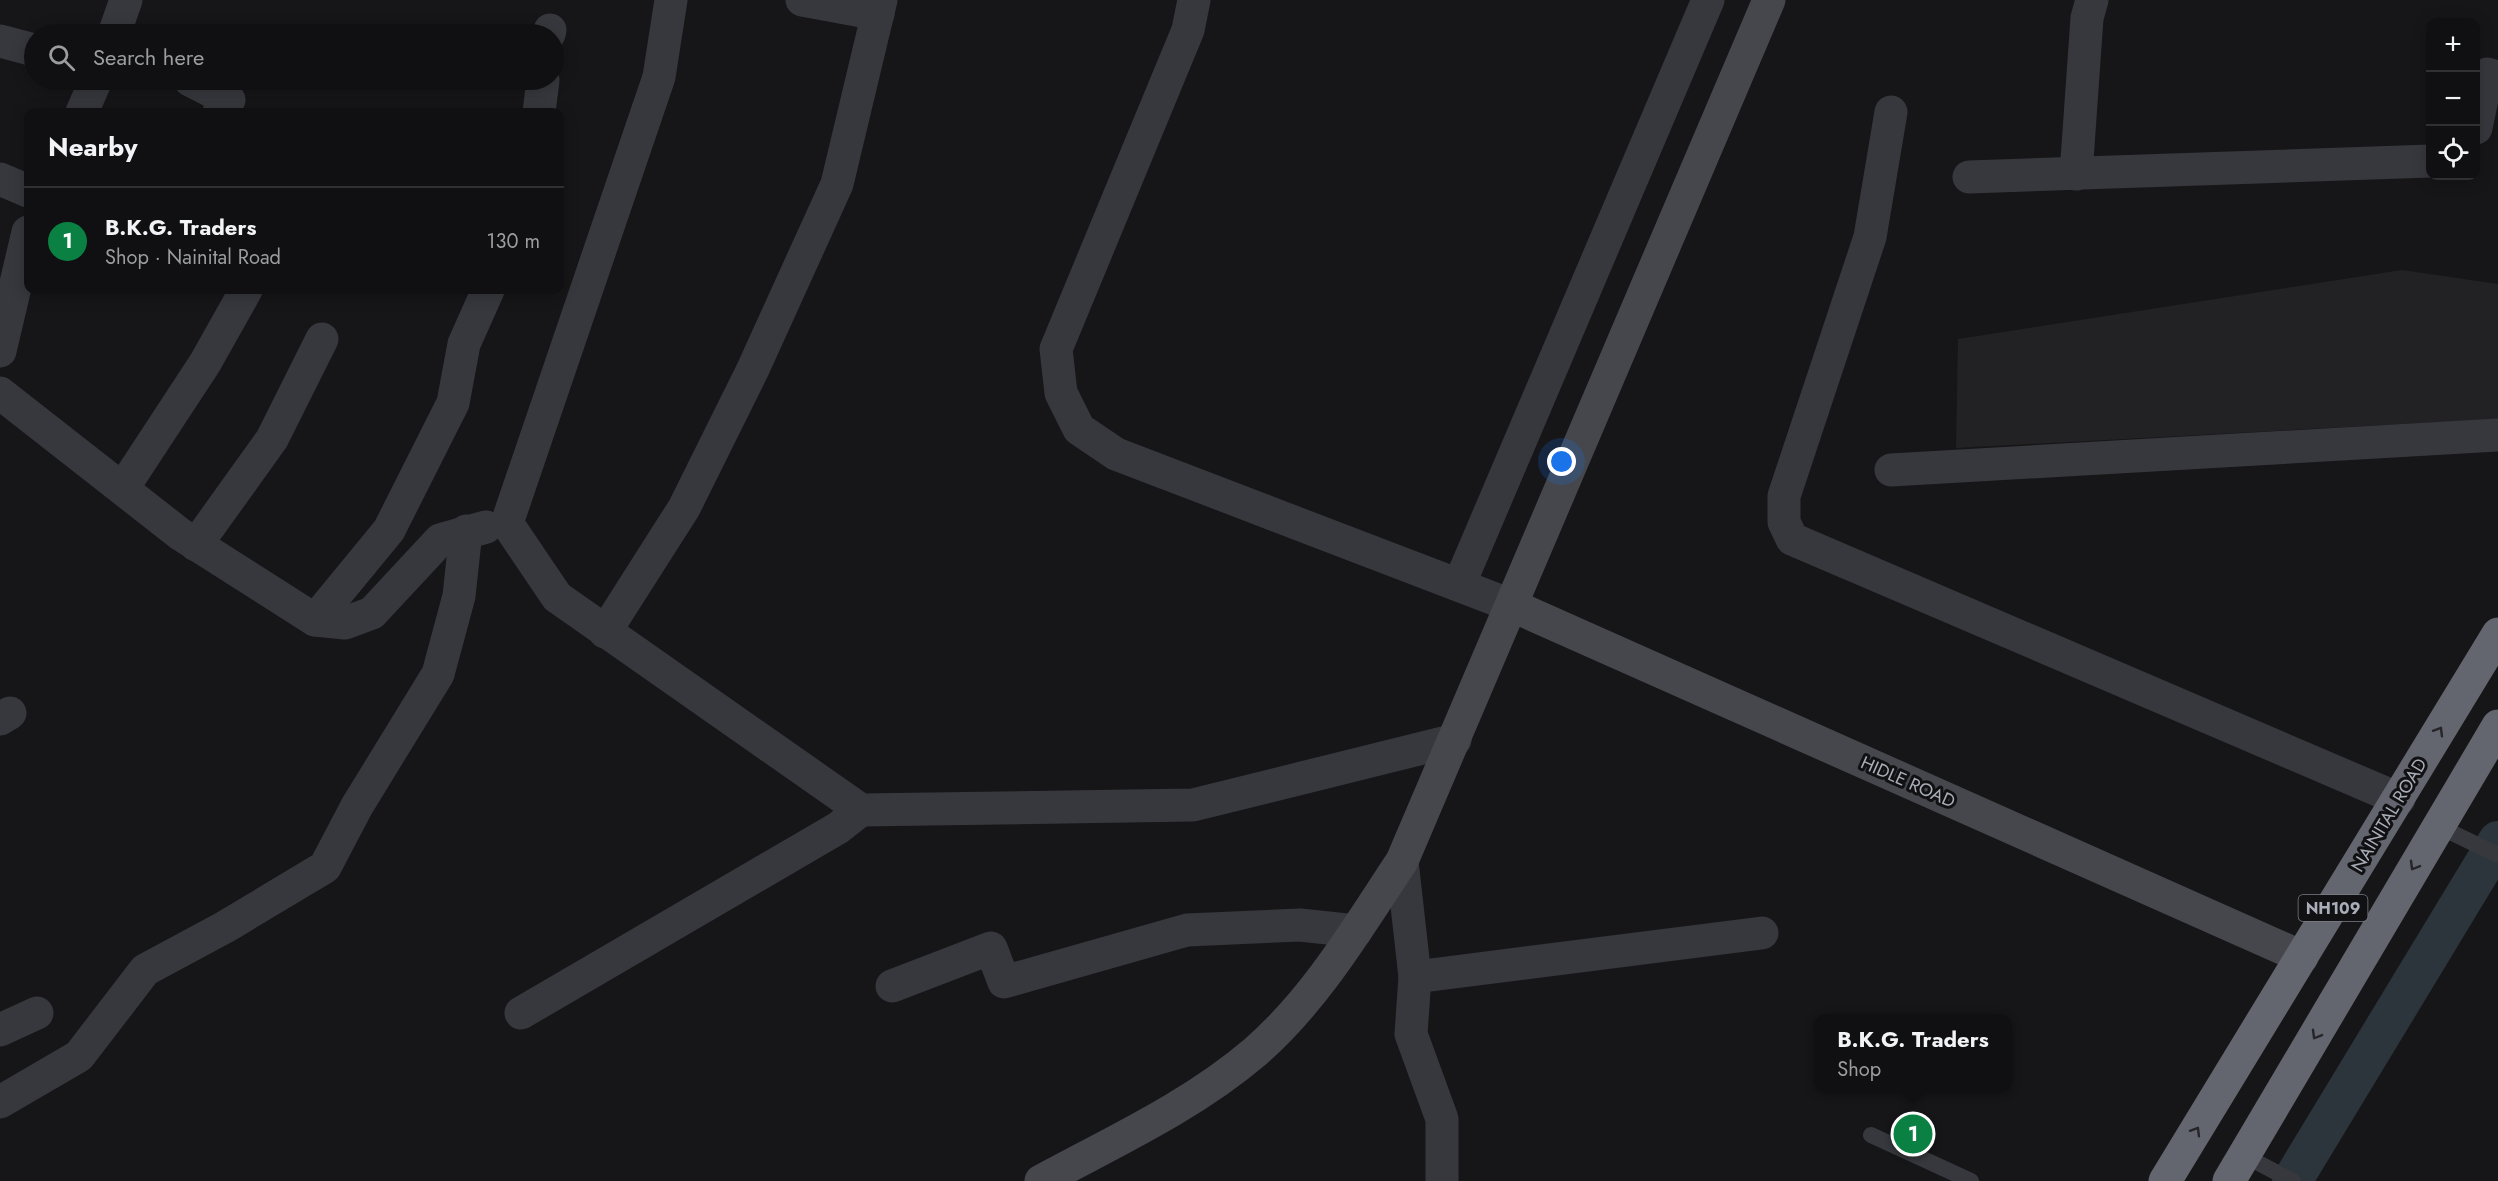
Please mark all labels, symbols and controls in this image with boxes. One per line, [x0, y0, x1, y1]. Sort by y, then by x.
map controls [2426, 18, 2480, 180]
button: + [2426, 18, 2480, 72]
search box [24, 24, 564, 90]
icon: search [45, 41, 78, 74]
text: Search here [93, 41, 204, 73]
button: − [2426, 72, 2480, 126]
button: locate [2426, 126, 2480, 180]
text: Nearby [48, 128, 137, 166]
text: B.K.G. Traders [105, 211, 257, 243]
text: 1 [62, 227, 73, 256]
text: 130 m [486, 227, 540, 256]
text: Shop · Nainital Road [105, 243, 281, 272]
your location [1547, 447, 1576, 476]
one-way arrow [2432, 727, 2444, 737]
street label: HIDLE ROAD [1857, 750, 1959, 814]
street label: NAINITAL ROAD [2345, 753, 2433, 877]
one-way arrow [2410, 860, 2421, 870]
road number: NH109 [2298, 895, 2368, 921]
popup [1814, 1014, 2012, 1092]
text: B.K.G. Traders [1837, 1023, 1989, 1055]
one-way arrow [2312, 1029, 2323, 1039]
text: Shop [1837, 1055, 1881, 1084]
pin: 1 [1894, 1112, 1932, 1156]
one-way arrow [2188, 1127, 2200, 1137]

